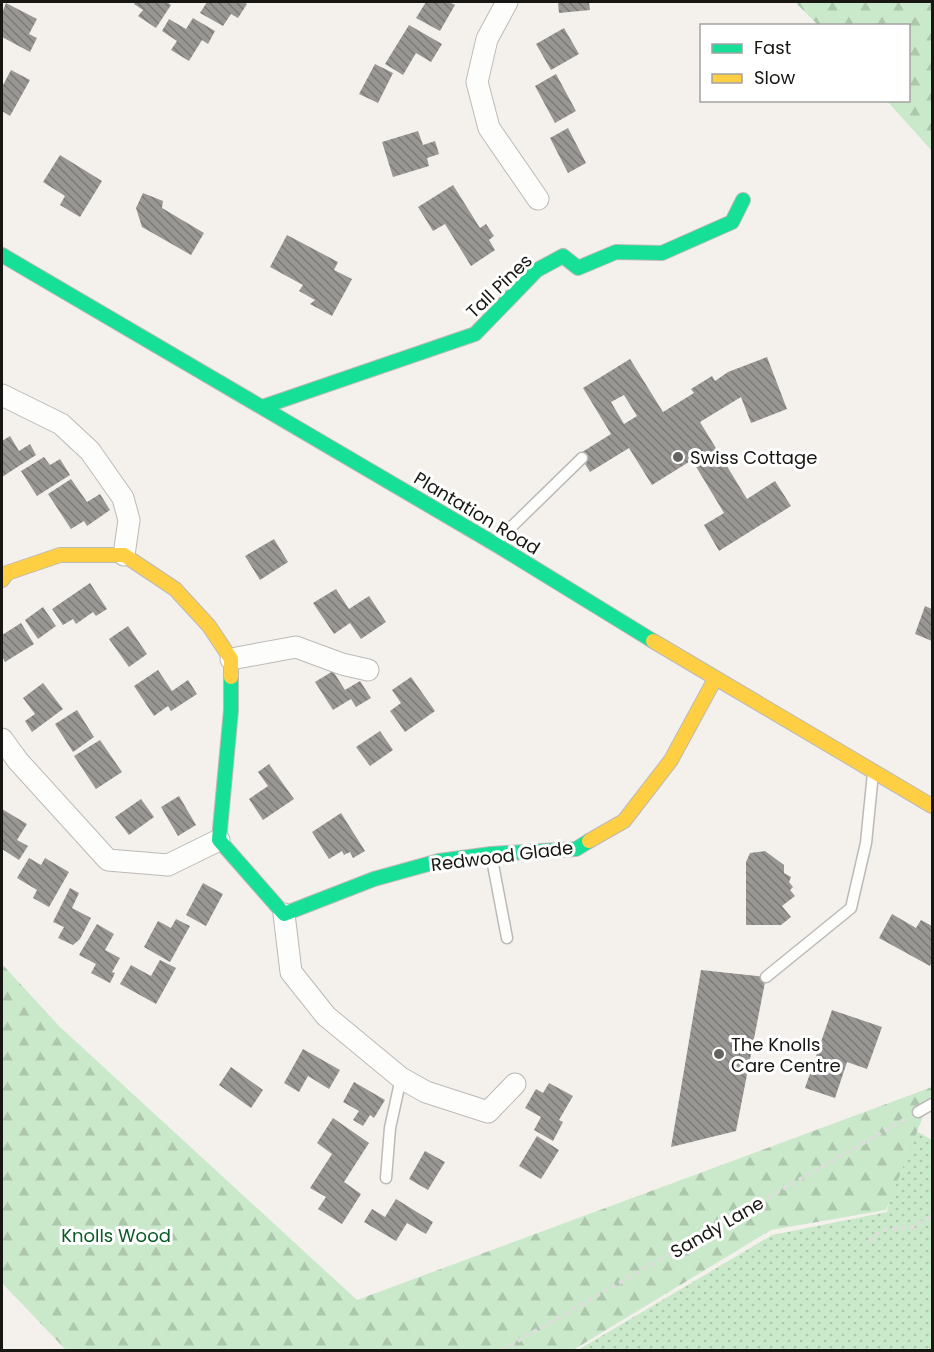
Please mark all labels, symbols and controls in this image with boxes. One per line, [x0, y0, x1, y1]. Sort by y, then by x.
legend [700, 24, 910, 102]
text: Fast [754, 35, 791, 60]
text: Slow [754, 65, 796, 90]
street label: Tall Pines [461, 248, 537, 324]
place label: Swiss Cottage [690, 445, 817, 470]
marker: Swiss Cottage [671, 450, 685, 464]
street label: Plantation Road [409, 465, 545, 561]
street label: Redwood Glade [430, 835, 574, 877]
place label: The Knolls Care Centre [731, 1032, 841, 1078]
marker: The Knolls Care Centre [712, 1047, 726, 1061]
street label: Sandy Lane [666, 1190, 768, 1264]
park label: Knolls Wood [61, 1223, 171, 1248]

